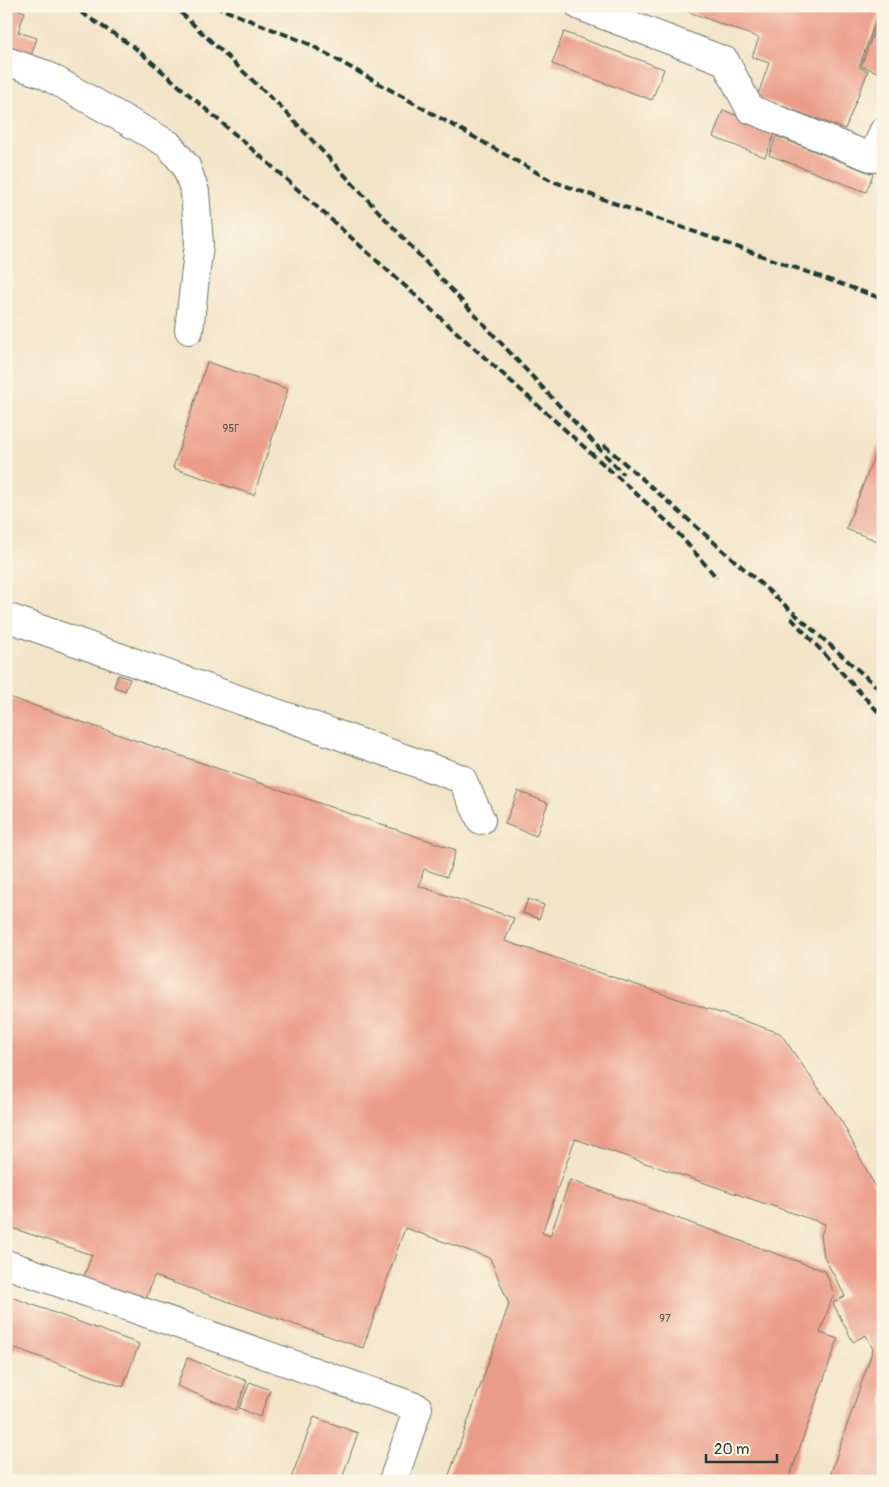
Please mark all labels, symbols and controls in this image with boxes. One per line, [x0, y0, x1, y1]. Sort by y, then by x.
house number: 95Г [223, 422, 239, 435]
house number: 97 [659, 1312, 671, 1325]
scale bar [706, 1432, 778, 1464]
text: 20 m [714, 1440, 749, 1459]

